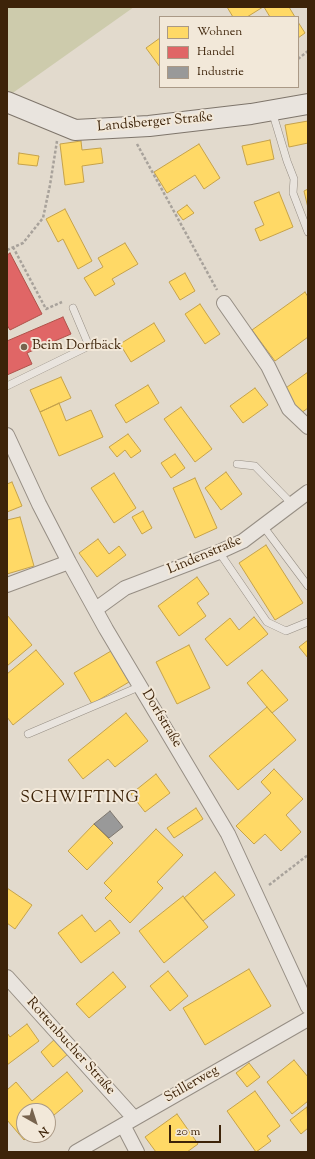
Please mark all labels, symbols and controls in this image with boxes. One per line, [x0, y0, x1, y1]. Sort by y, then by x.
legend [159, 16, 299, 88]
text: Wohnen [197, 23, 242, 41]
text: Handel [197, 43, 235, 61]
text: Industrie [197, 63, 244, 81]
street label: Landsberger Straße [96, 110, 214, 136]
place label: Beim Dorfbäck [32, 339, 122, 355]
marker: Beim Dorfbäck [19, 342, 29, 352]
street label: Lindenstraße [165, 533, 245, 579]
street label: Dorfstraße [137, 687, 185, 751]
district label: SCHWIFTING [20, 789, 140, 809]
street label: Rottenbucher Straße [22, 995, 118, 1099]
street label: Stillerweg [162, 1063, 222, 1107]
north arrow [16, 1103, 56, 1143]
scale bar [171, 1117, 223, 1143]
text: N [34, 1123, 51, 1141]
text: 20 m [176, 1123, 200, 1141]

